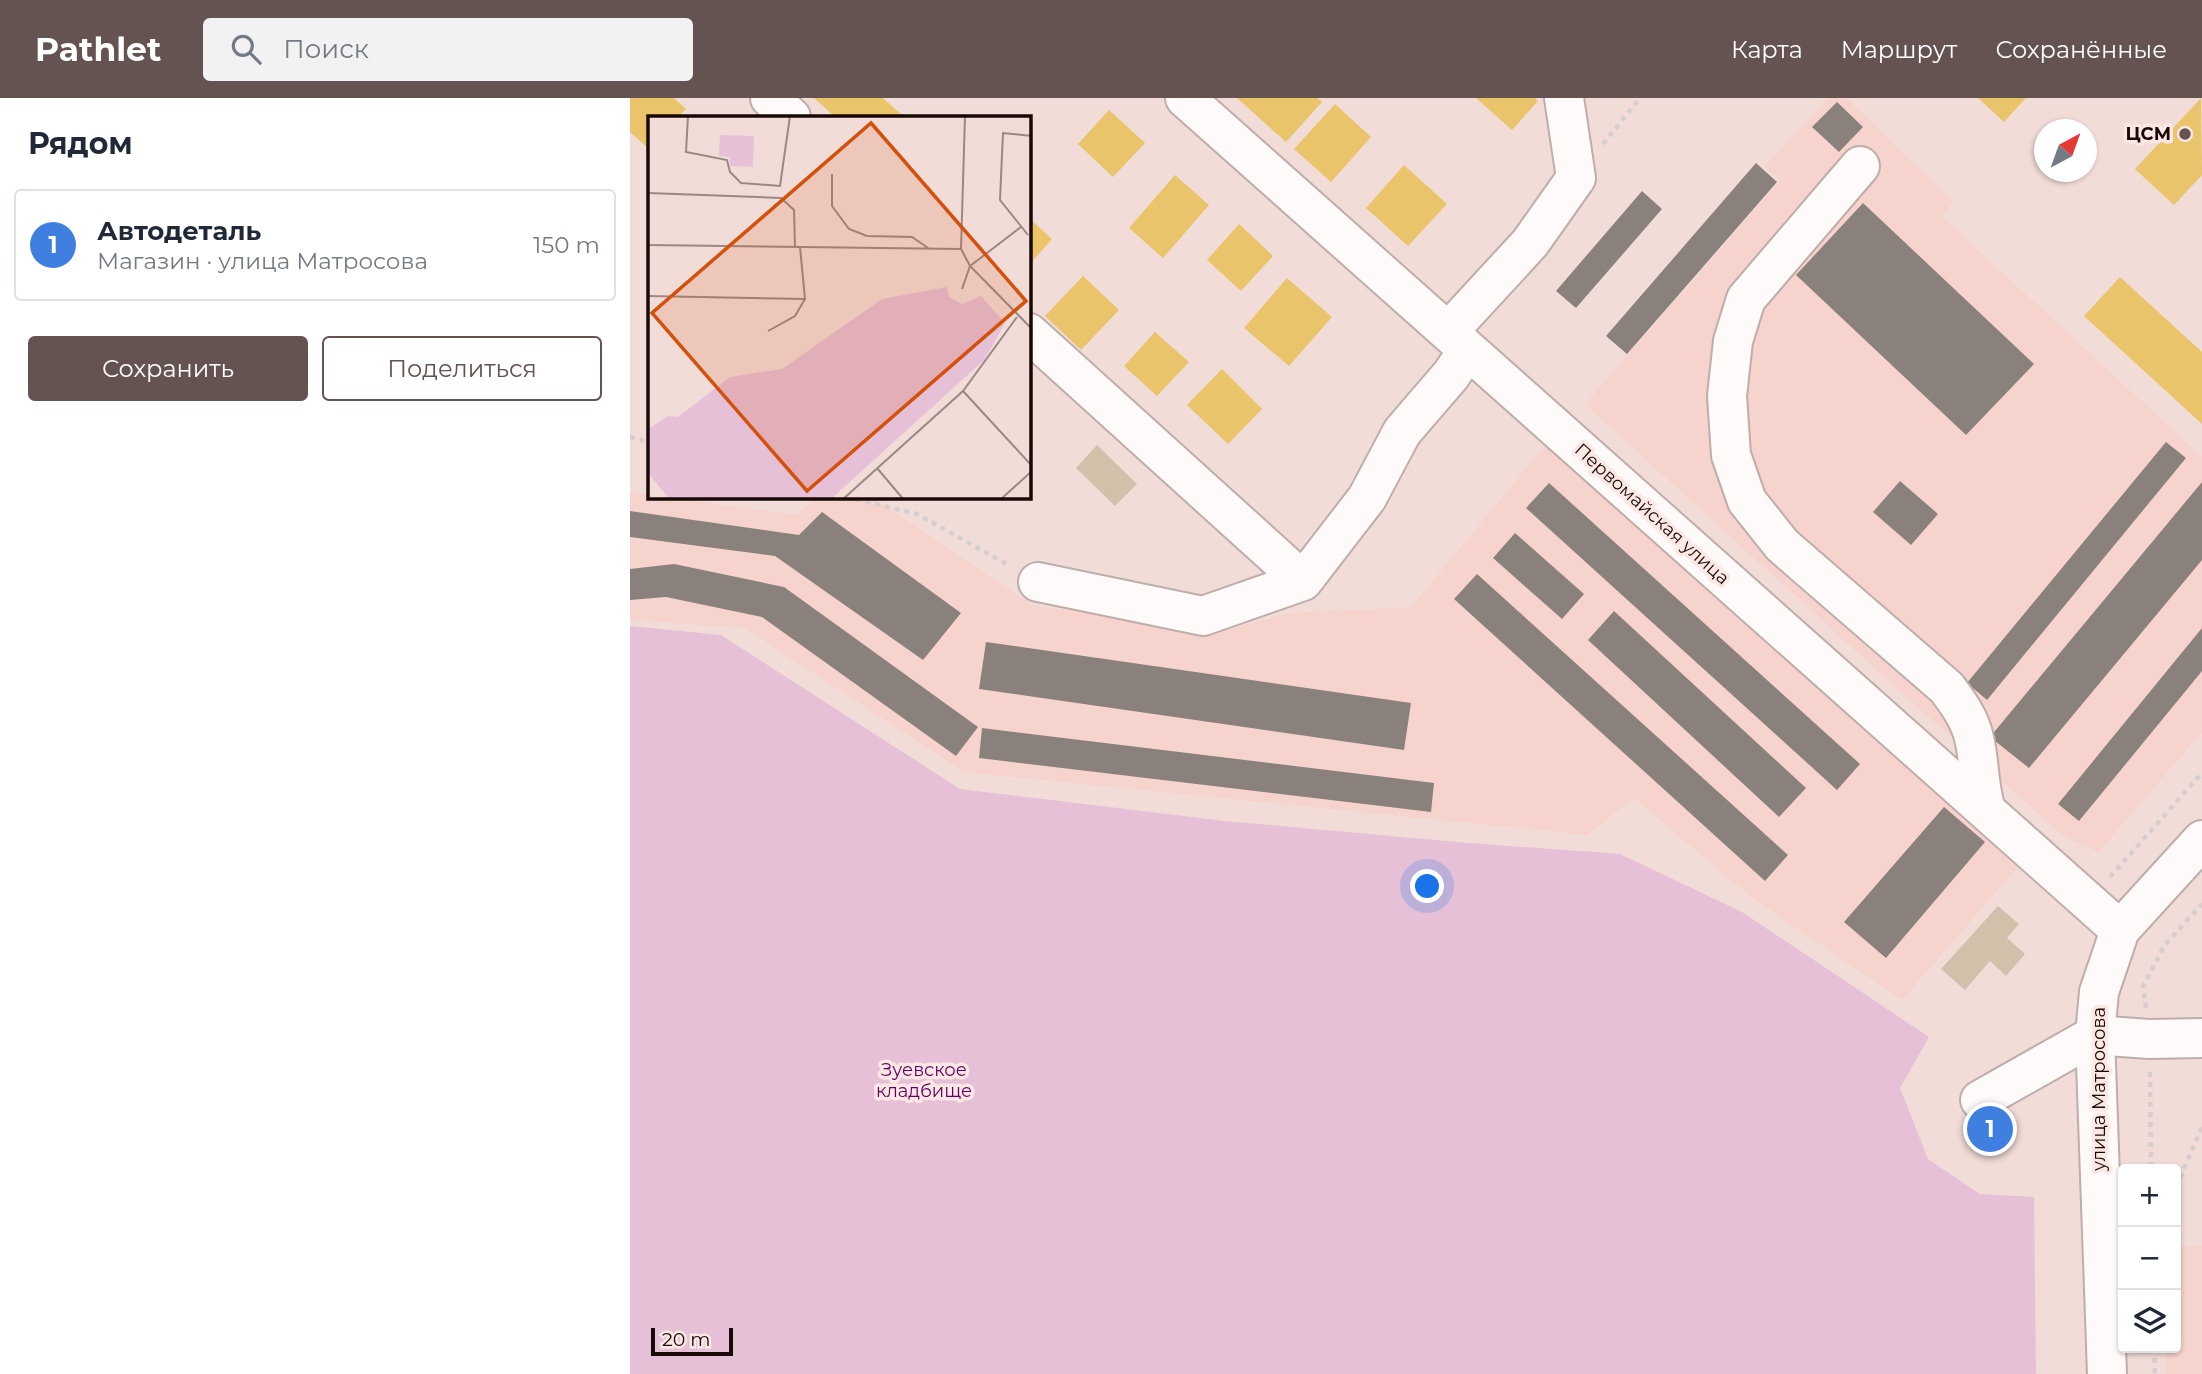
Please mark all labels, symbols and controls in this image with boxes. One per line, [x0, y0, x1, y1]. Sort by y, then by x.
search box [203, 18, 693, 81]
text: Pathlet [35, 29, 161, 69]
icon: search [227, 30, 265, 68]
text: Поиск [283, 33, 369, 65]
text: Карта [1731, 35, 1803, 64]
text: Маршрут [1841, 35, 1957, 64]
text: Сохранённые [1995, 35, 2167, 64]
inset map [648, 116, 1031, 499]
north arrow [2034, 119, 2097, 182]
place label: ЦСМ [2125, 123, 2171, 145]
text: Рядом [28, 125, 133, 162]
marker: ЦСМ [2177, 126, 2193, 142]
text: Автодеталь [97, 215, 261, 247]
text: 1 [48, 231, 58, 259]
text: 150 m [533, 231, 600, 259]
text: Магазин · улица Матросова [97, 247, 428, 275]
button: Сохранить [28, 336, 308, 401]
button: Поделиться [322, 336, 602, 401]
street label: Первомайская улица [1570, 439, 1734, 589]
your location [1410, 869, 1444, 903]
street label: улица Матросова [2088, 1007, 2110, 1172]
park label: Зуевское кладбище [876, 1059, 972, 1102]
pin: 1 [1967, 1103, 2013, 1155]
map controls [2118, 1164, 2181, 1353]
button: + [2118, 1164, 2181, 1227]
button: − [2118, 1227, 2181, 1290]
button: layers [2118, 1290, 2181, 1353]
scale bar [651, 1325, 733, 1357]
text: 20 m [662, 1328, 710, 1351]

